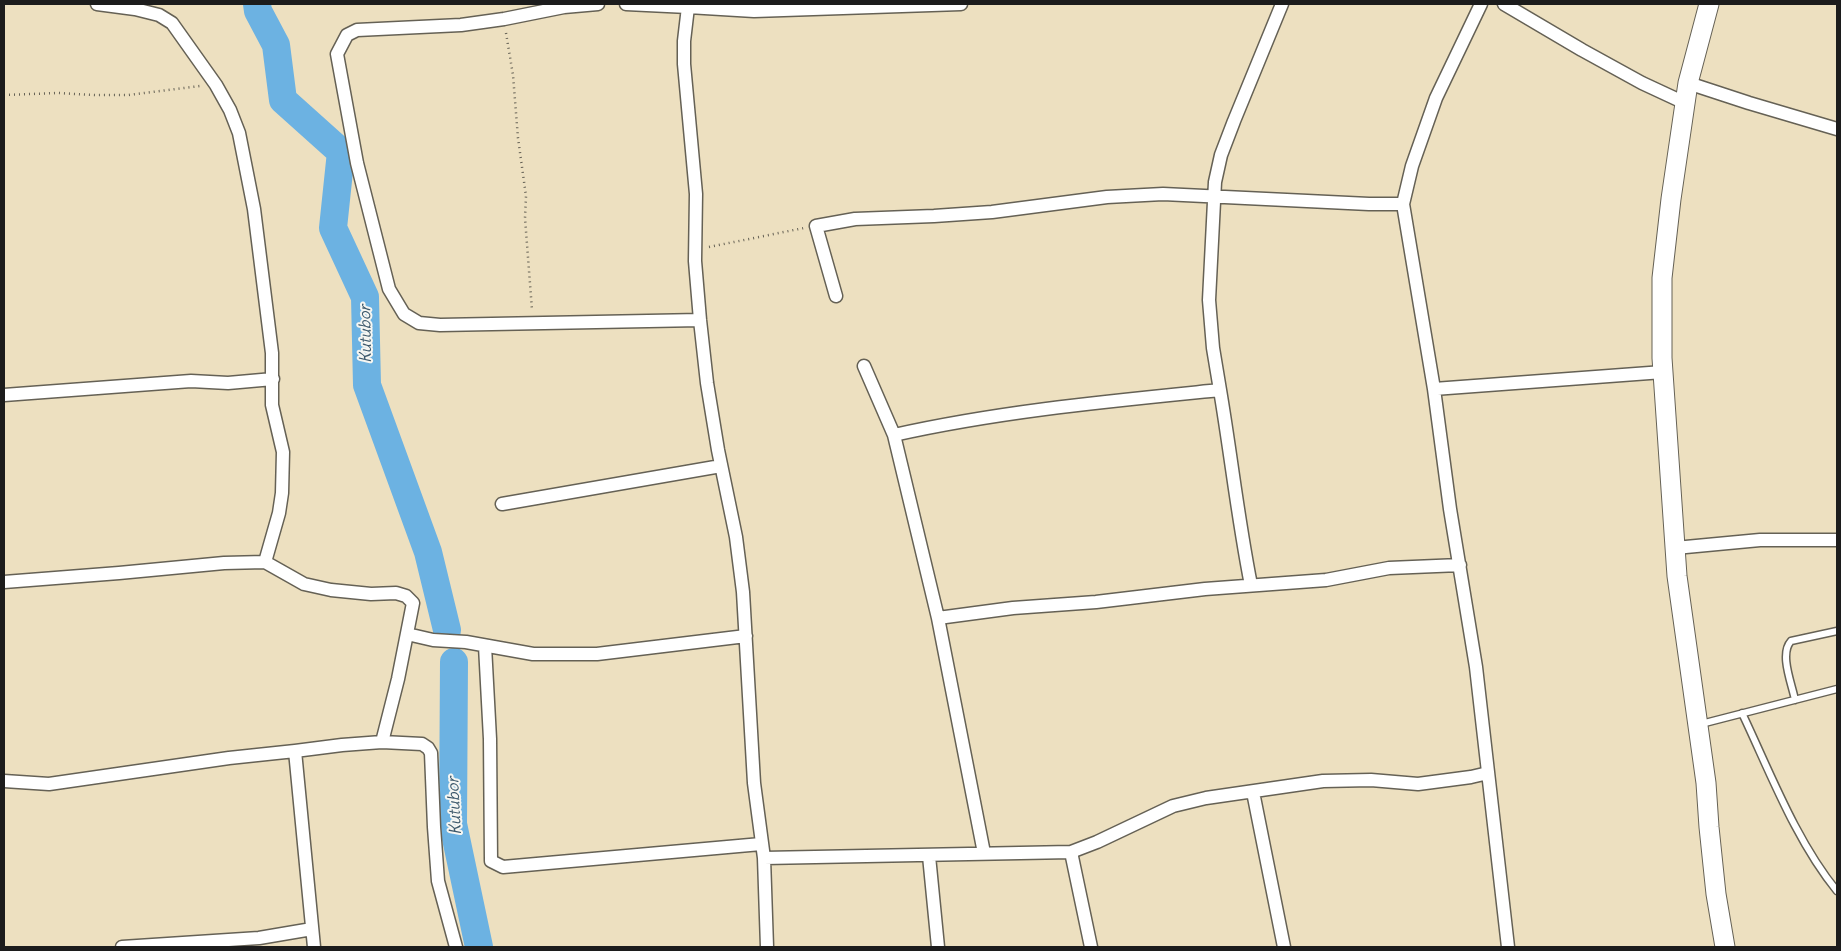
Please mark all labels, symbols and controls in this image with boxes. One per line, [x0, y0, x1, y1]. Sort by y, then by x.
water label: Kutubor [356, 305, 376, 363]
water label: Kutubor [444, 776, 466, 836]

